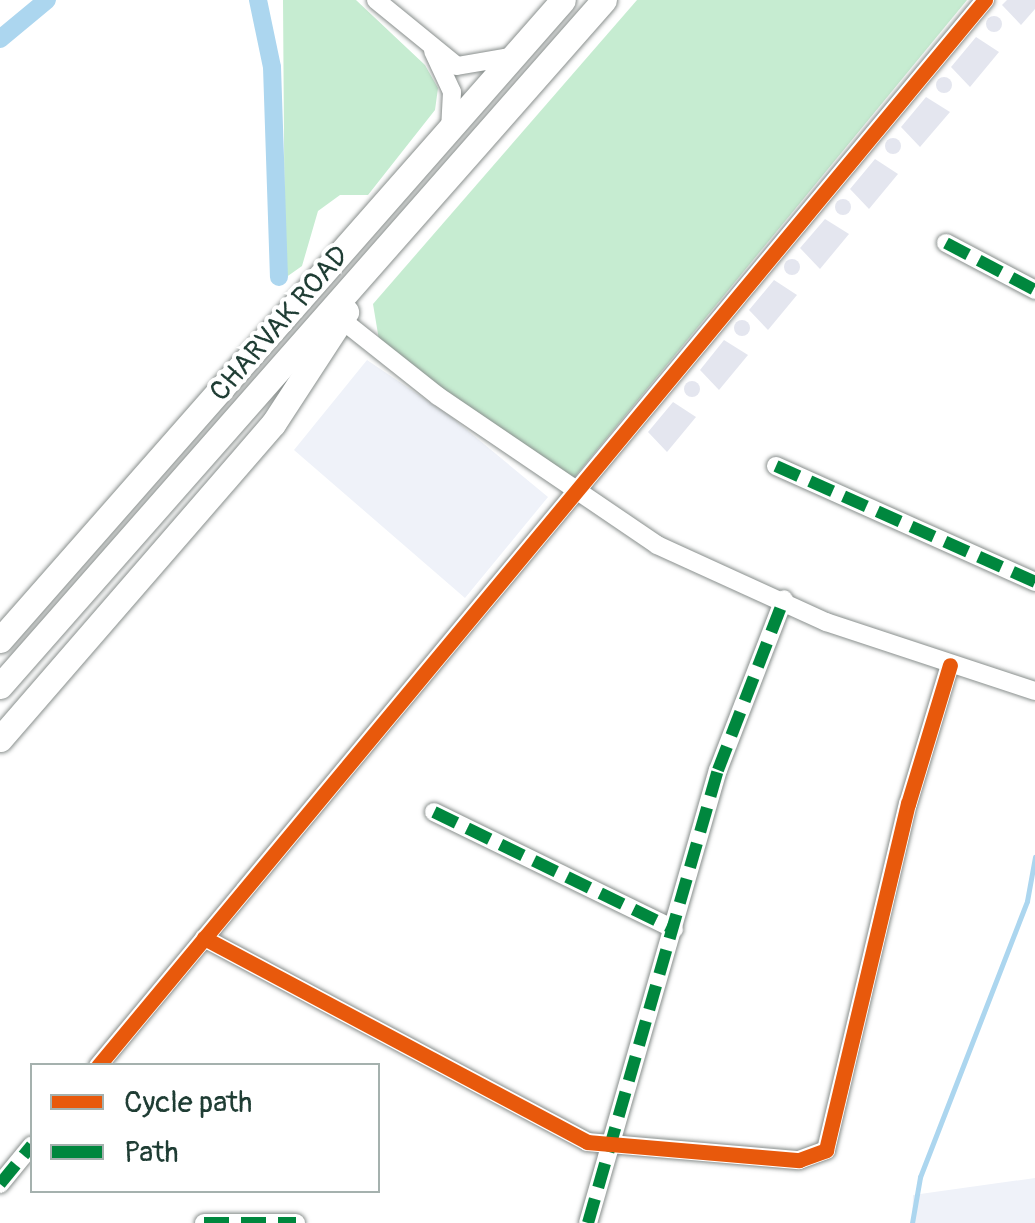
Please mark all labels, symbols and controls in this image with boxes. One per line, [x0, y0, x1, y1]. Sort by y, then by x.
street label: CHARVAK ROAD [203, 239, 357, 409]
legend [30, 1063, 380, 1193]
text: Cycle path [124, 1084, 252, 1121]
text: Path [124, 1134, 179, 1171]

